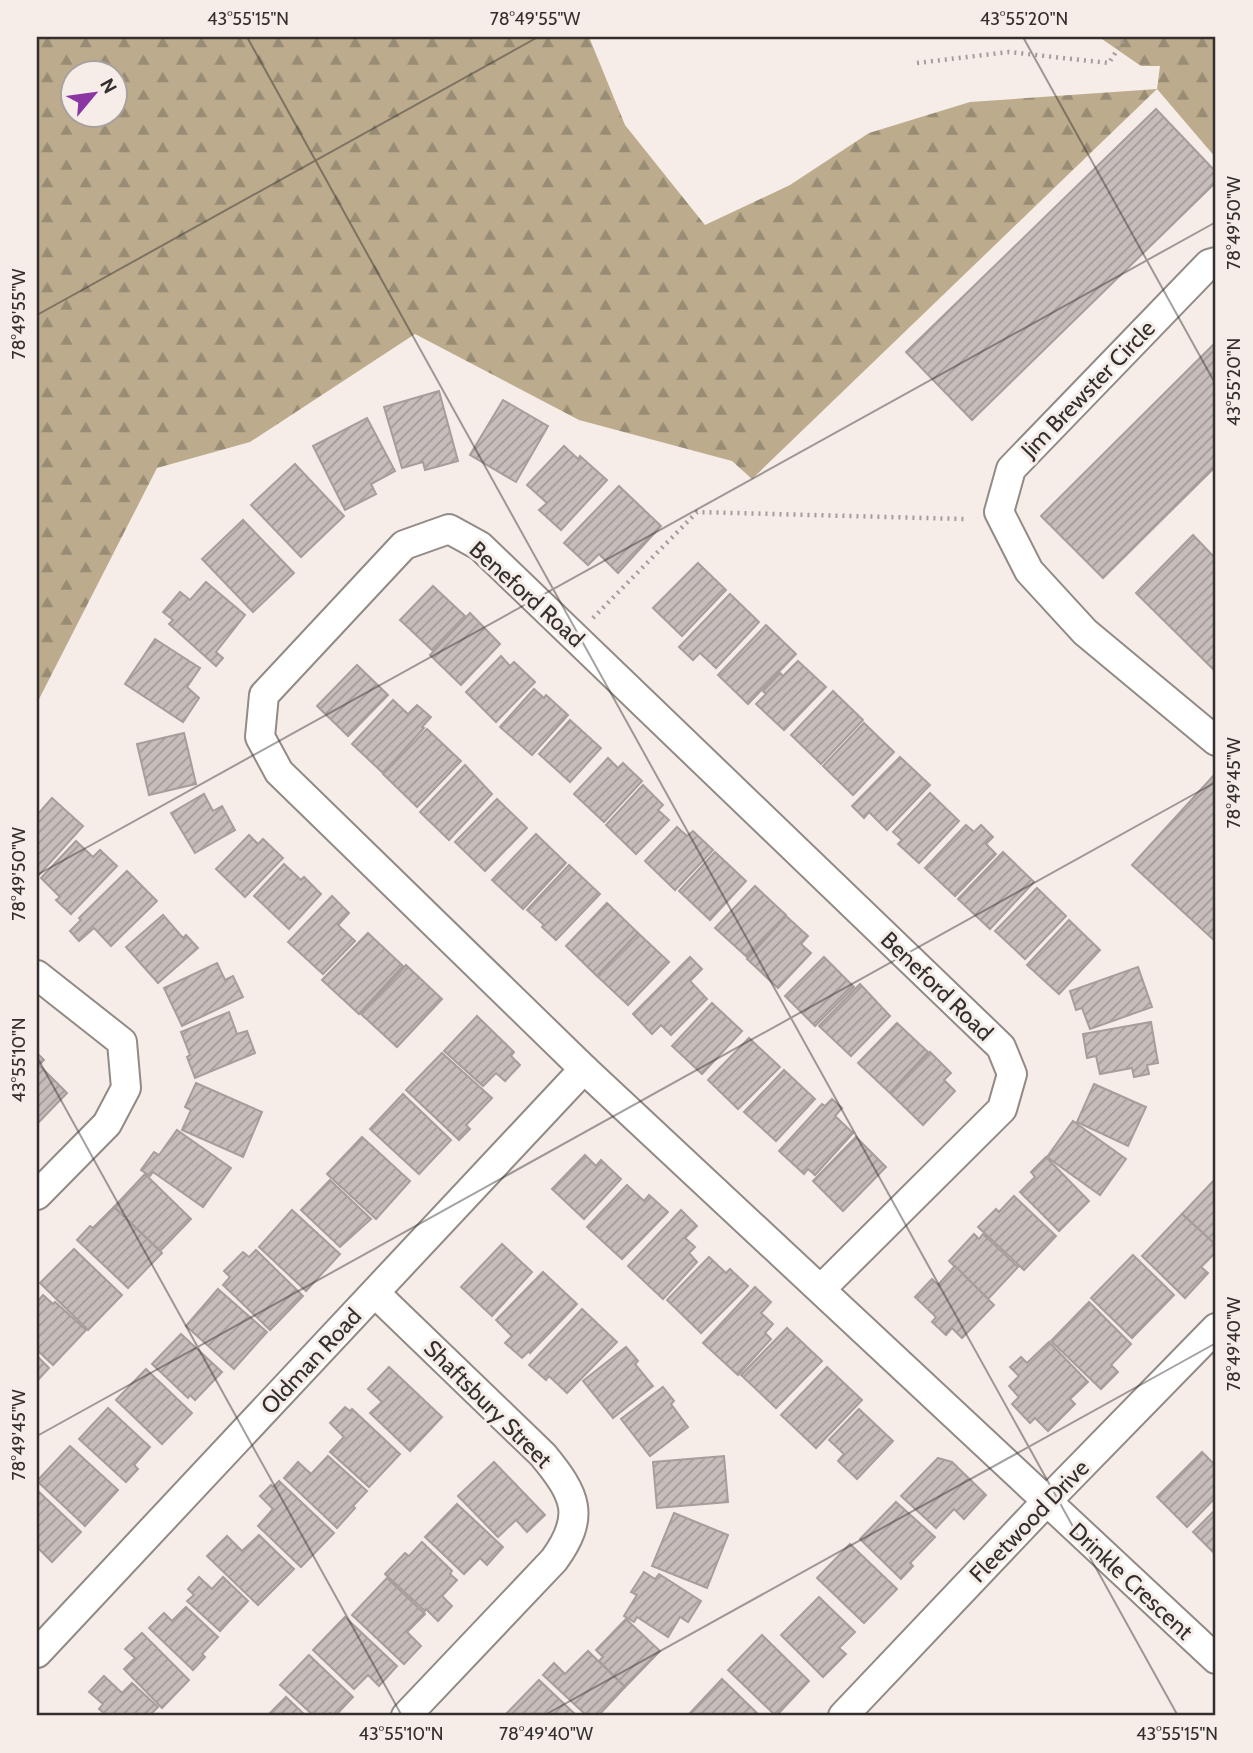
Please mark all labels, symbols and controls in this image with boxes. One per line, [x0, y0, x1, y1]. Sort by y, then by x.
text: 43°55'15"N [207, 8, 289, 30]
text: 78°49'55"W [490, 8, 580, 30]
text: 43°55'20"N [980, 8, 1068, 30]
north arrow [60, 60, 130, 130]
text: N [95, 75, 122, 97]
text: 78°49'50"W [1223, 176, 1245, 270]
text: 78°49'55"W [8, 269, 30, 359]
street label: Jim Brewster Circle [1015, 314, 1161, 464]
text: 43°55'20"N [1223, 338, 1245, 426]
street label: Beneford Road [464, 535, 590, 653]
text: 78°49'45"W [1223, 737, 1245, 829]
text: 78°49'50"W [8, 827, 30, 921]
street label: Beneford Road [875, 926, 999, 1046]
text: 43°55'10"N [8, 1018, 30, 1102]
text: 78°49'40"W [1223, 1297, 1245, 1391]
street label: Oldman Road [255, 1302, 367, 1420]
street label: Shaftsbury Street [418, 1334, 558, 1474]
text: 78°49'45"W [8, 1389, 30, 1481]
street label: Fleetwood Drive [963, 1454, 1095, 1588]
street label: Drinkle Crescent [1063, 1517, 1199, 1646]
text: 43°55'10"N [359, 1723, 443, 1745]
text: 78°49'40"W [499, 1723, 593, 1745]
text: 43°55'15"N [1136, 1723, 1218, 1745]

